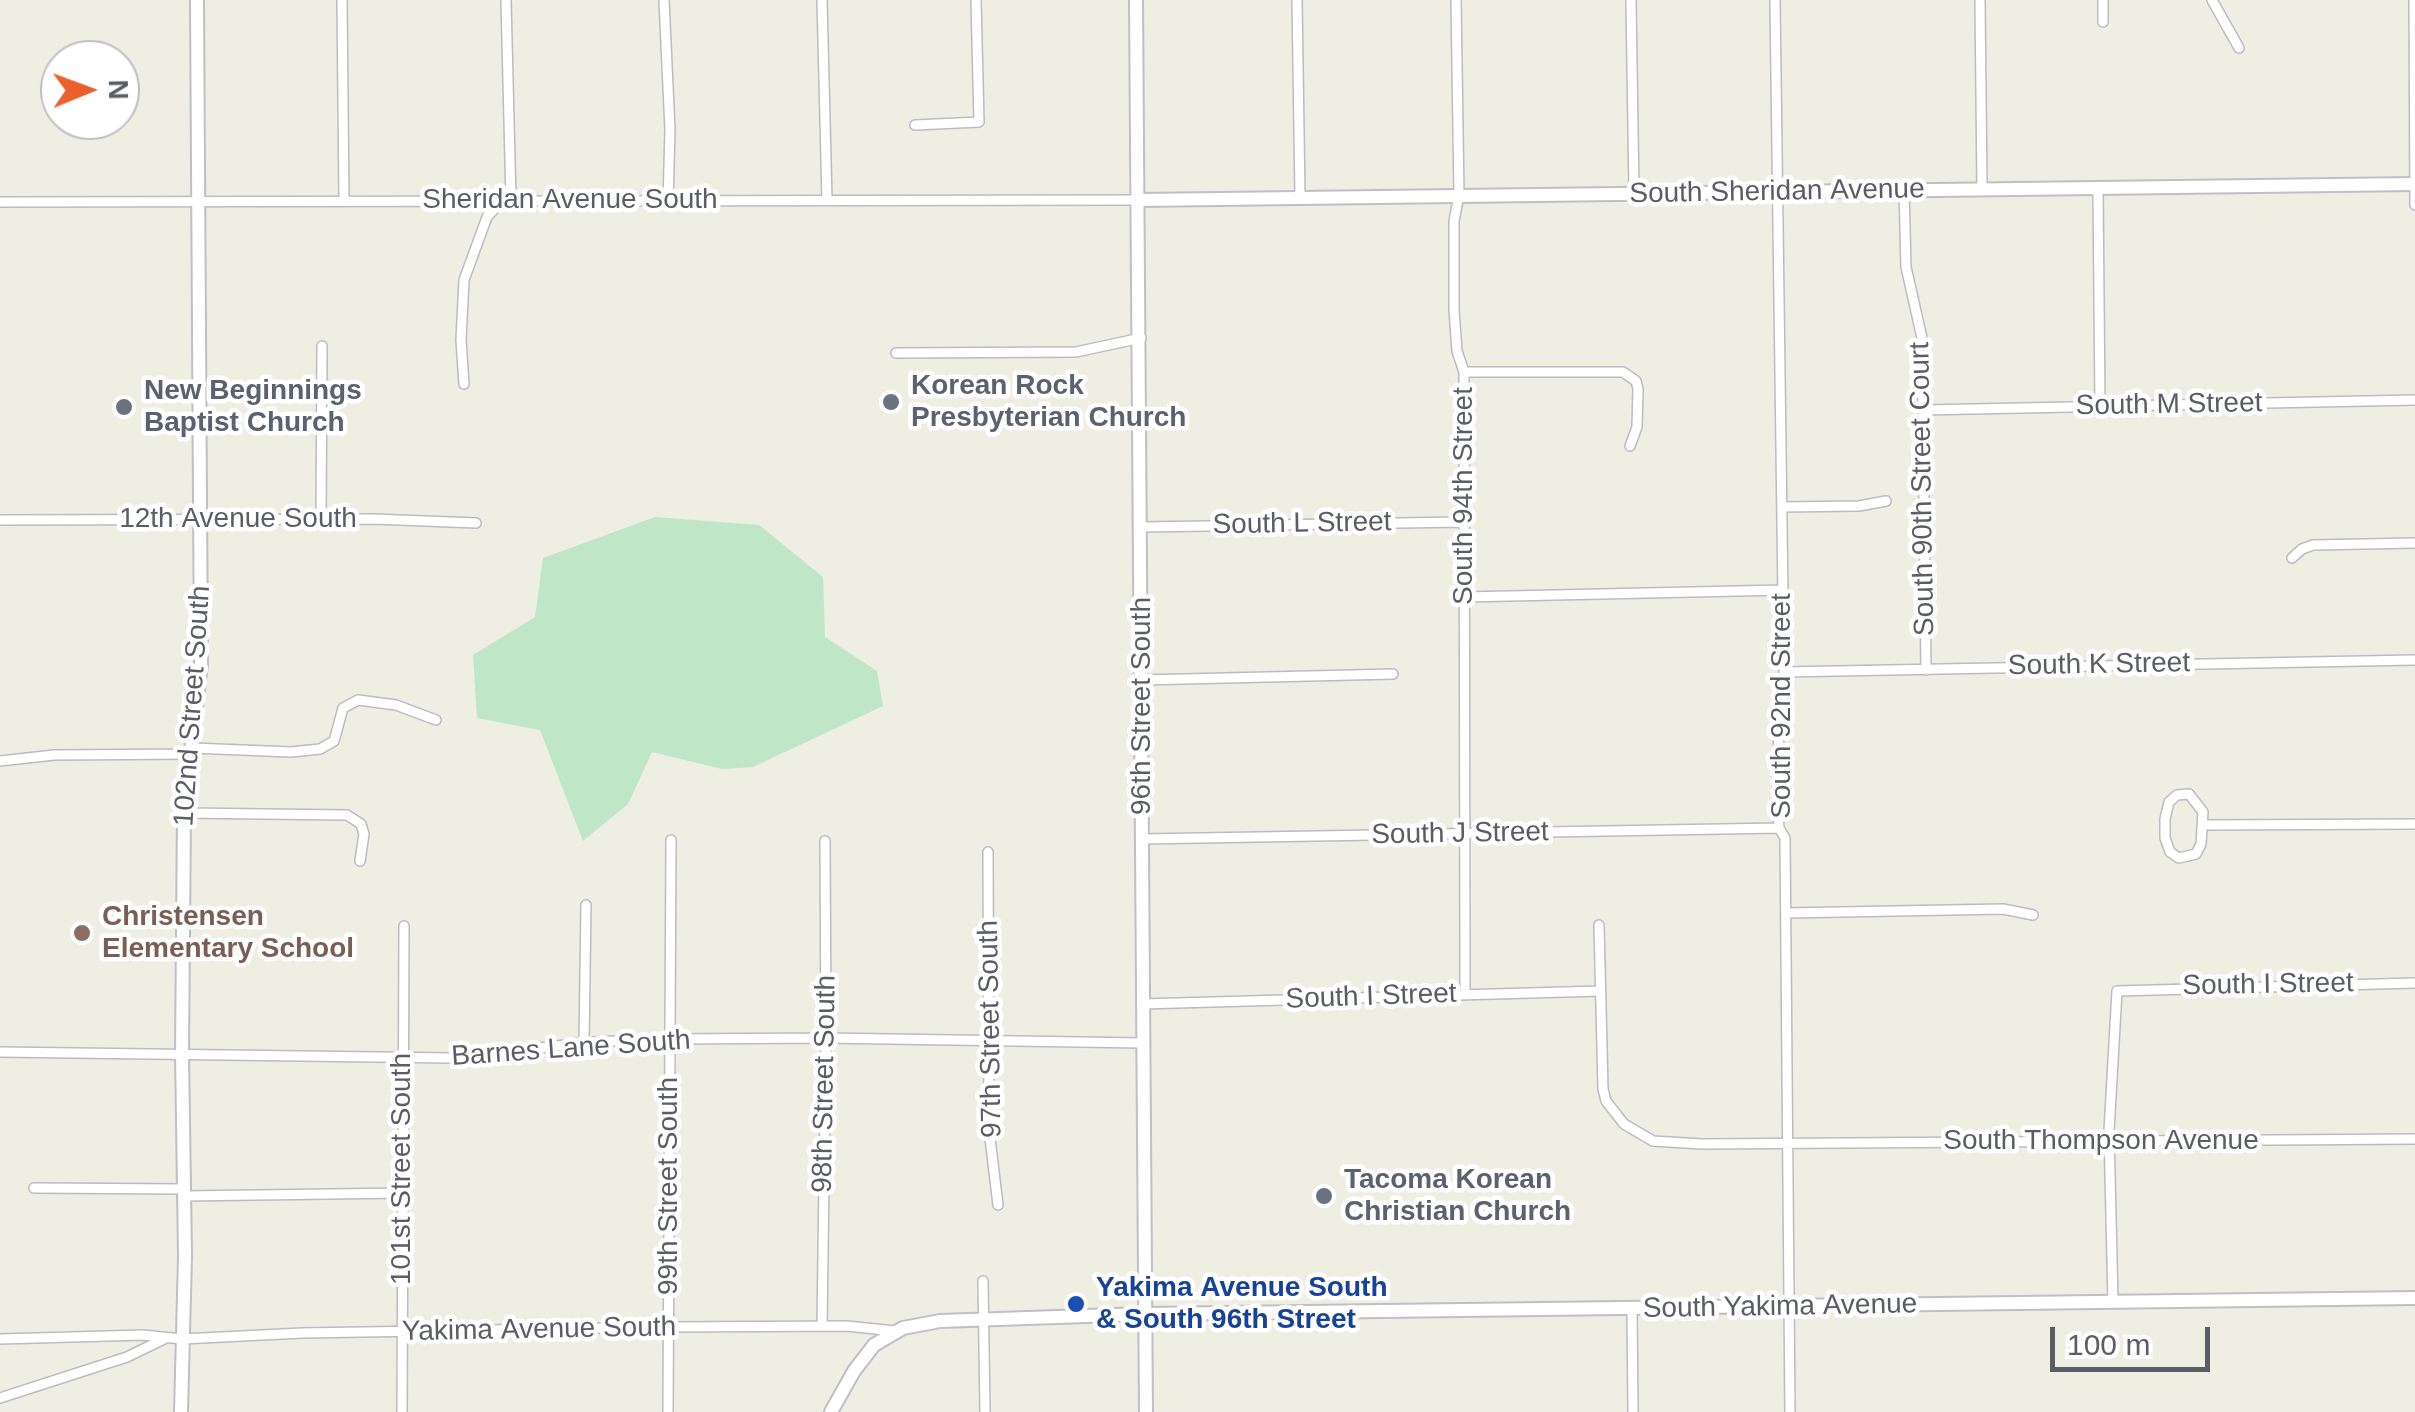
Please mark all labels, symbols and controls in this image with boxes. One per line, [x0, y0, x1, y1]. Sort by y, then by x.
north arrow [40, 40, 140, 140]
text: N [103, 79, 134, 100]
street label: South Sheridan Avenue [1629, 173, 1925, 211]
street label: Sheridan Avenue South [422, 183, 718, 217]
street label: South 90th Street Court [1904, 342, 1942, 636]
place label: Korean Rock Presbyterian Church [911, 369, 1186, 435]
place label: New Beginnings Baptist Church [144, 374, 362, 440]
street label: South 94th Street [1447, 387, 1481, 605]
street label: South M Street [2075, 387, 2263, 423]
marker: Korean Rock Presbyterian Church [880, 391, 902, 413]
marker: New Beginnings Baptist Church [113, 396, 135, 418]
street label: 12th Avenue South [119, 502, 357, 536]
street label: South L Street [1212, 506, 1392, 542]
street label: 102nd Street South [168, 584, 218, 828]
street label: South 92nd Street [1765, 593, 1799, 819]
street label: 96th Street South [1125, 597, 1159, 815]
street label: South K Street [2008, 647, 2190, 683]
street label: South J Street [1371, 816, 1549, 852]
place label: Christensen Elementary School [102, 900, 354, 966]
street label: 97th Street South [972, 920, 1010, 1138]
marker: Christensen Elementary School [71, 922, 93, 944]
street label: South I Street [2182, 967, 2354, 1003]
street label: 98th Street South [806, 975, 844, 1193]
street label: South I Street [1285, 977, 1457, 1017]
street label: Barnes Lane South [450, 1024, 692, 1074]
street label: 101st Street South [385, 1053, 419, 1285]
street label: 99th Street South [652, 1077, 686, 1295]
street label: South Thompson Avenue [1943, 1124, 2259, 1158]
place label: Tacoma Korean Christian Church [1344, 1163, 1571, 1229]
marker: Tacoma Korean Christian Church [1313, 1185, 1335, 1207]
place label: Yakima Avenue South & South 96th Street [1096, 1271, 1387, 1337]
street label: South Yakima Avenue [1642, 1288, 1918, 1326]
marker: Yakima Avenue South & South 96th Street [1065, 1293, 1087, 1315]
scale bar [2055, 1307, 2215, 1369]
street label: Yakima Avenue South [401, 1311, 677, 1349]
text: 100 m [2067, 1328, 2150, 1361]

